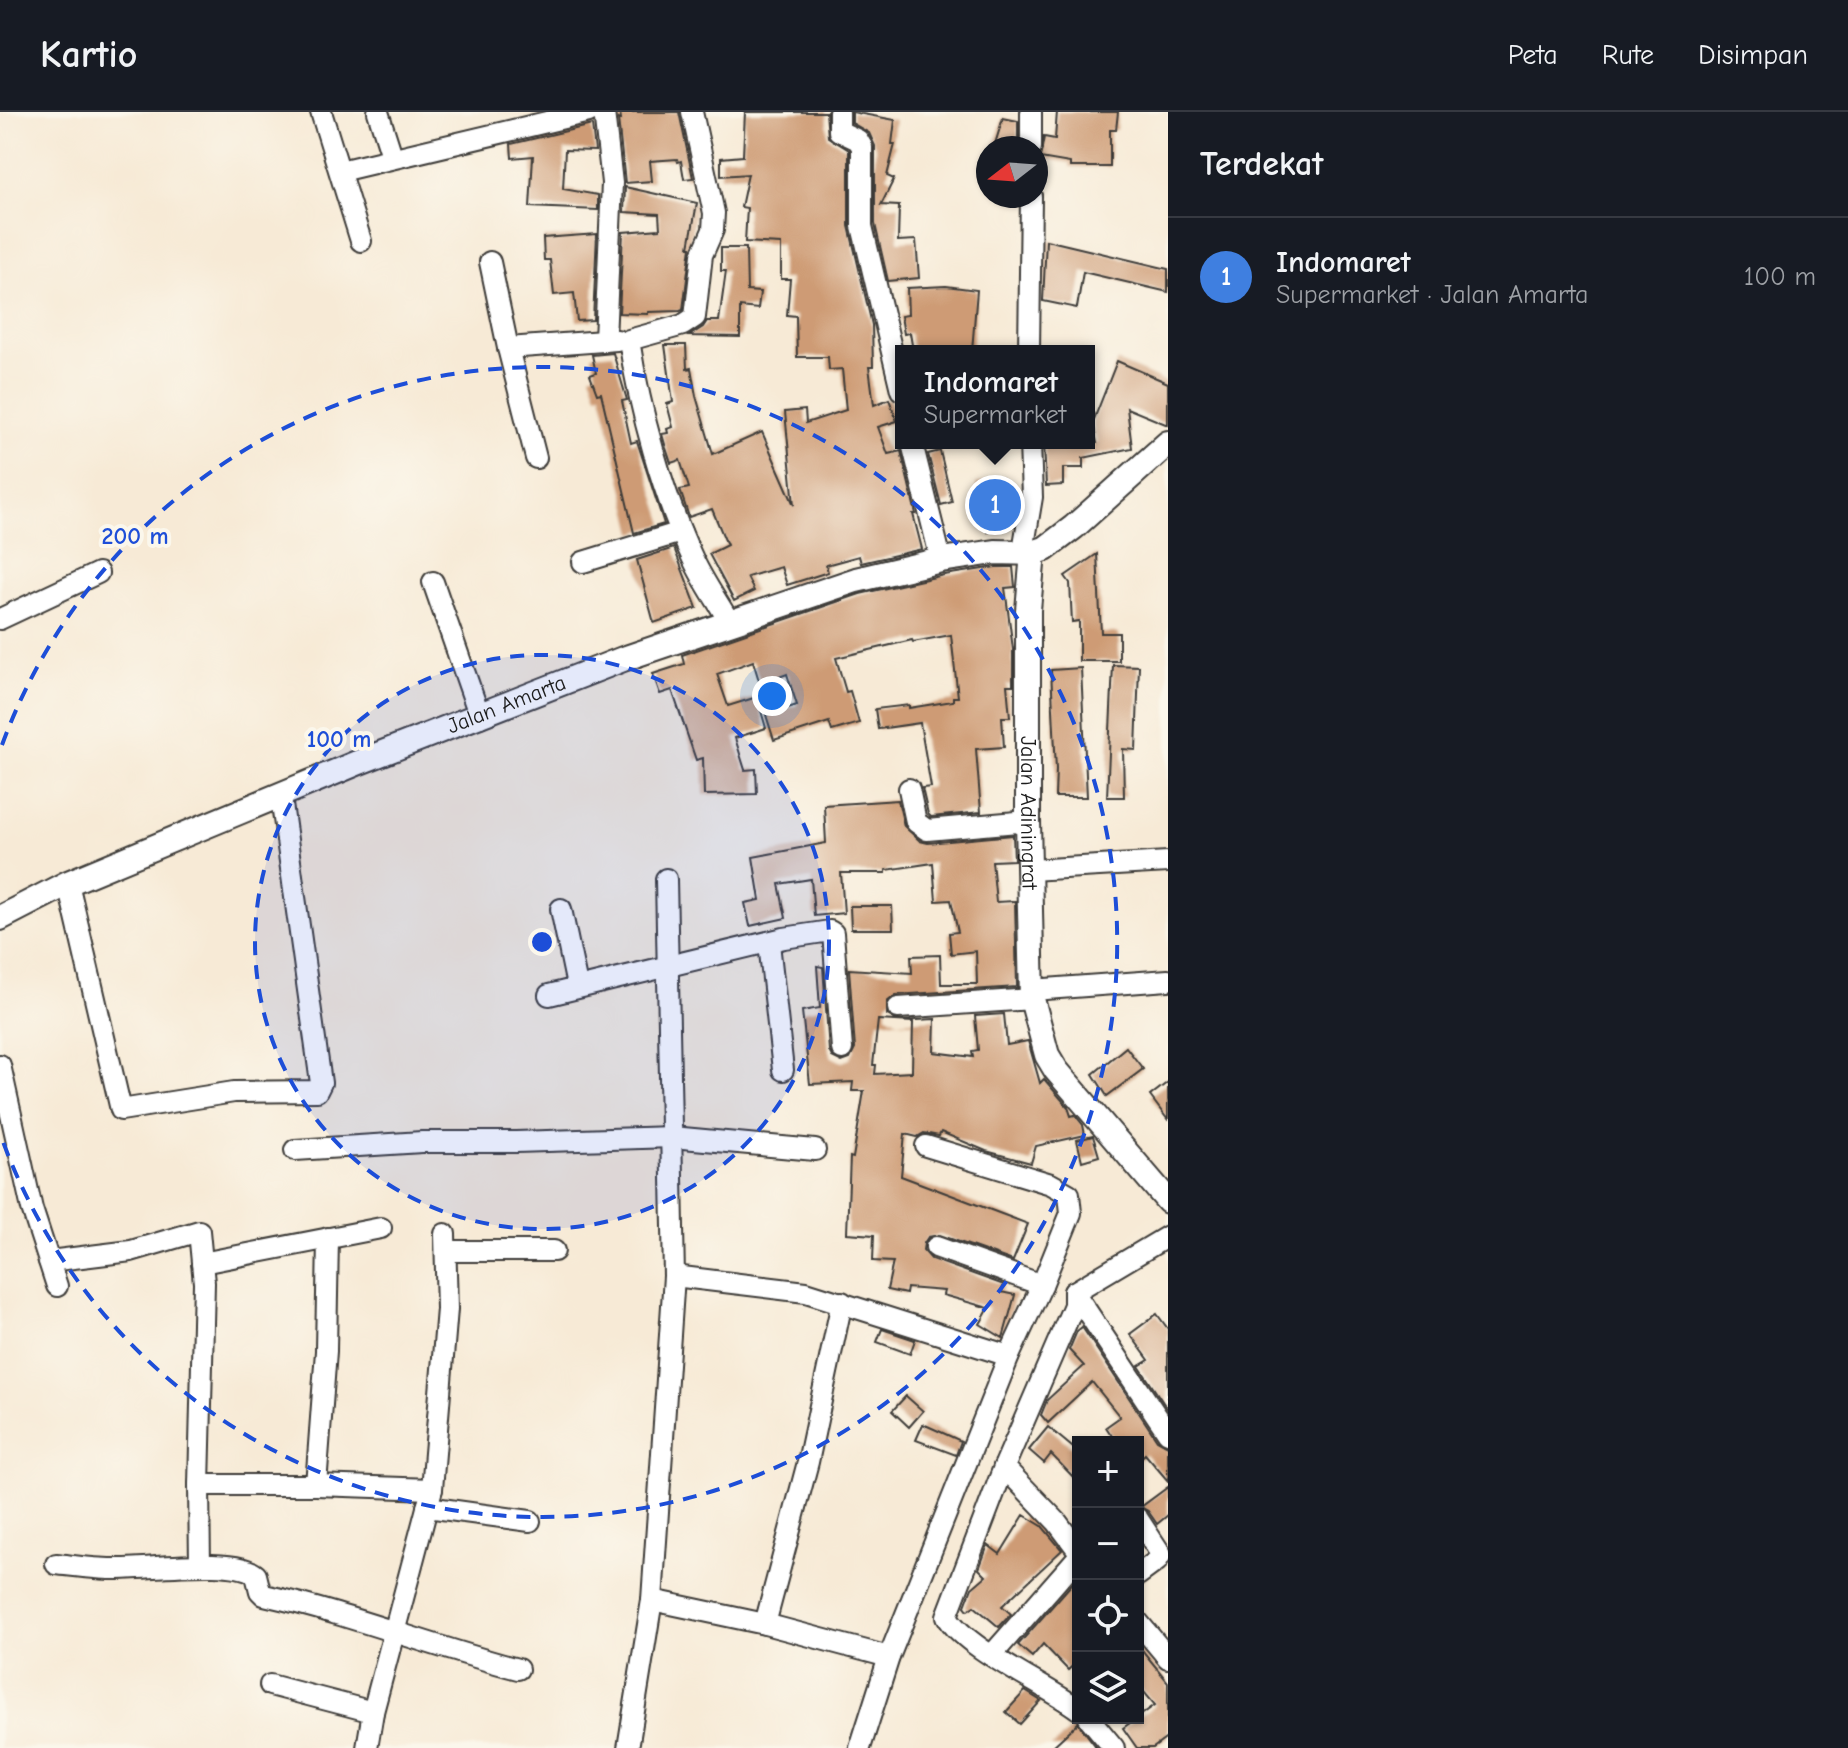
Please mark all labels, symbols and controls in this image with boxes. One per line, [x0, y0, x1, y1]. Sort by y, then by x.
text: Kartio [40, 33, 137, 77]
text: Peta [1508, 39, 1558, 71]
text: Rute [1602, 39, 1654, 71]
text: Disimpan [1698, 39, 1808, 71]
north arrow [976, 136, 1048, 208]
text: Terdekat [1200, 144, 1323, 184]
text: Indomaret [1276, 245, 1411, 280]
text: 1 [1221, 262, 1231, 292]
text: 100 m [1744, 262, 1816, 292]
text: Supermarket · Jalan Amarta [1276, 280, 1588, 310]
popup [895, 345, 1095, 449]
text: Indomaret [924, 365, 1058, 400]
text: Supermarket [924, 400, 1066, 430]
pin: 1 [969, 475, 1021, 535]
text: 200 m [101, 522, 169, 550]
street label: Jalan Amarta [444, 670, 570, 739]
your location [752, 676, 792, 716]
text: 100 m [307, 725, 371, 753]
street label: Jalan Adiningrat [1015, 736, 1043, 891]
centre of rings [528, 928, 556, 956]
map controls [1072, 1436, 1144, 1724]
button: + [1072, 1436, 1144, 1508]
button: − [1072, 1508, 1144, 1580]
button: locate [1072, 1580, 1144, 1652]
button: layers [1072, 1652, 1144, 1724]

